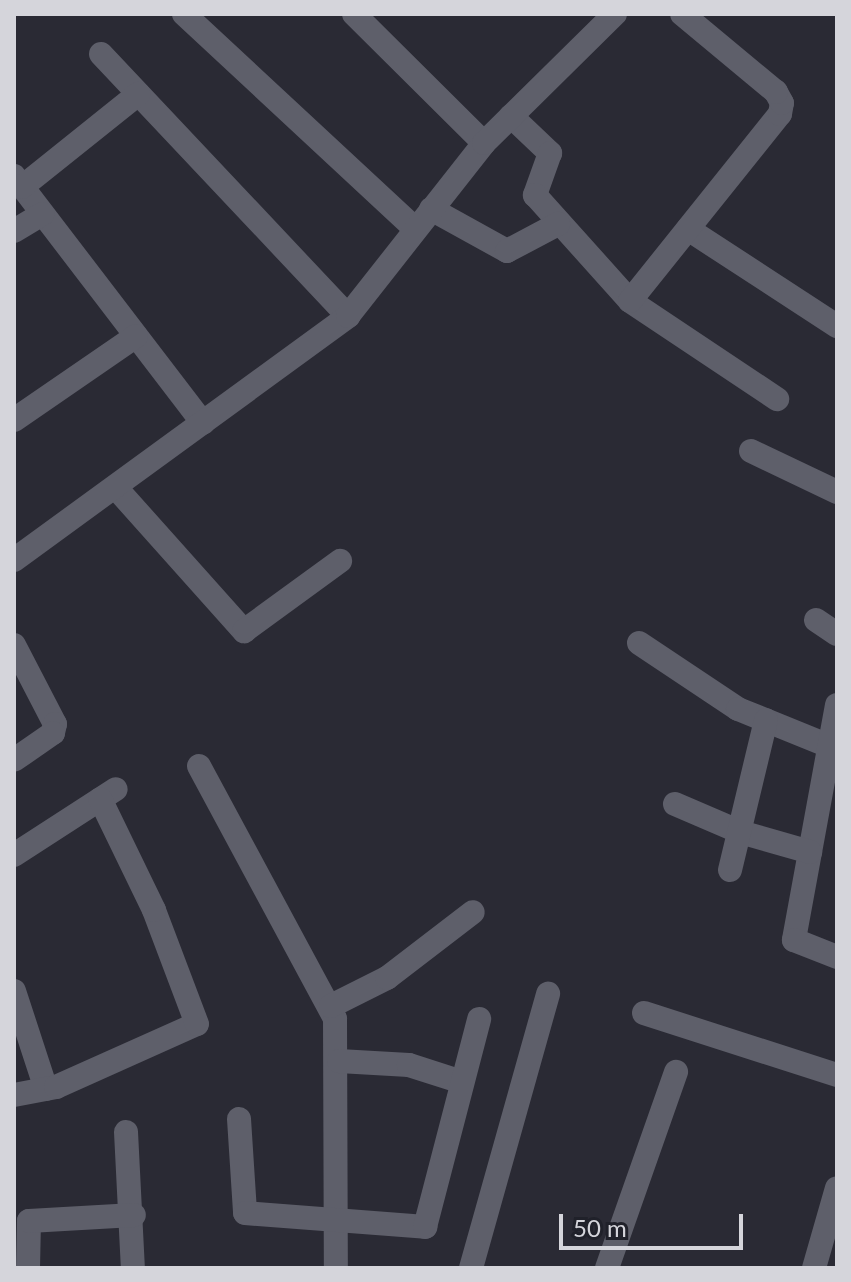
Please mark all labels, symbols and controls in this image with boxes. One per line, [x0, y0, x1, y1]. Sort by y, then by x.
scale bar [563, 1198, 747, 1248]
text: 50 m [573, 1213, 627, 1242]

